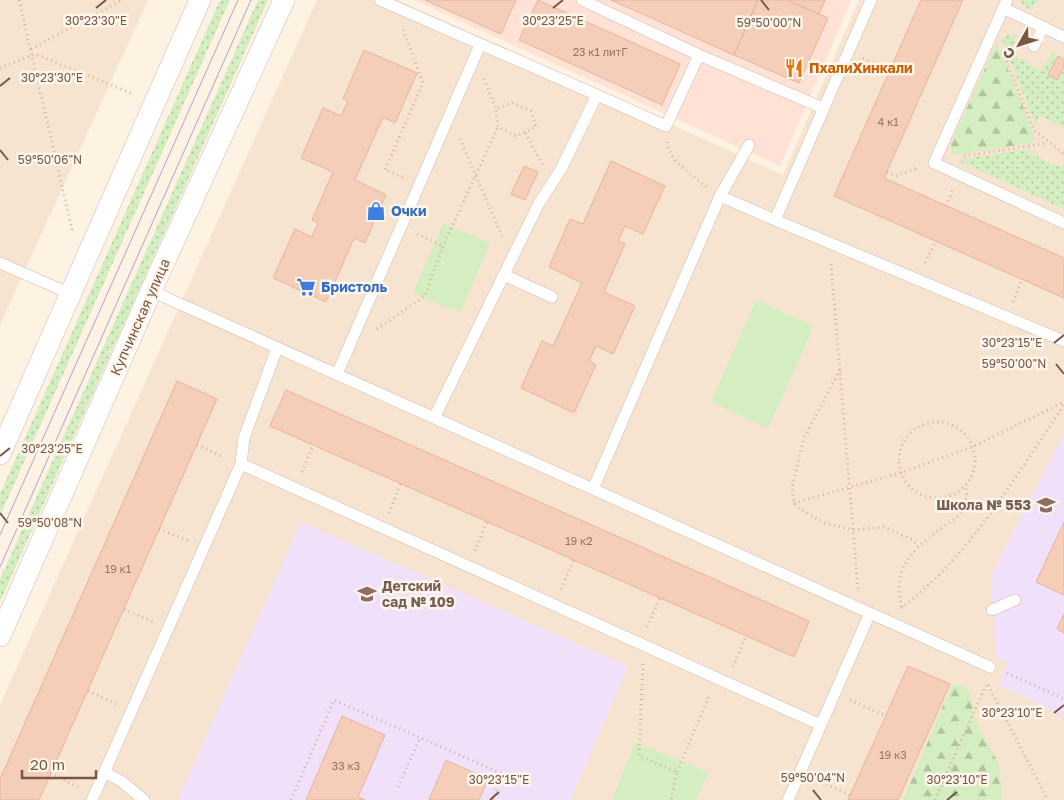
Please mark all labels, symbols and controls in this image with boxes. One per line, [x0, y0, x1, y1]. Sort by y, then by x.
text: 30°23'30"E [65, 13, 127, 28]
text: 30°23'25"E [522, 13, 584, 28]
text: 59°50'00"N [737, 15, 801, 30]
north arrow [994, 20, 1044, 70]
text: С [999, 44, 1018, 63]
house number: 23 к1 литГ [573, 45, 627, 58]
restaurant icon: ПхалиХинкали [783, 57, 805, 79]
place label: ПхалиХинкали [809, 59, 913, 76]
text: 30°23'30"E [21, 70, 83, 85]
house number: 4 к1 [877, 115, 899, 128]
text: 59°50'06"N [18, 152, 82, 167]
shop icon: Очки [365, 200, 387, 222]
place label: Очки [391, 202, 427, 219]
street label: Купчинская улица [106, 256, 173, 378]
supermarket icon: Бристоль [295, 276, 317, 298]
place label: Бристоль [321, 278, 387, 295]
text: 30°23'15"E [982, 335, 1042, 350]
text: 59°50'00"N [982, 356, 1046, 371]
text: 30°23'25"E [21, 441, 83, 456]
school or university icon: Школа № 553 [1035, 494, 1057, 516]
place label: Школа № 553 [936, 496, 1031, 513]
text: 59°50'08"N [18, 515, 82, 530]
house number: 19 к2 [565, 534, 593, 547]
house number: 19 к1 [105, 562, 131, 575]
place label: Детский сад № 109 [382, 577, 455, 610]
school or university icon: Детский сад № 109 [356, 583, 378, 605]
text: 30°23'10"E [981, 705, 1043, 720]
scale bar [22, 748, 96, 780]
house number: 19 к3 [879, 748, 907, 761]
text: 20 m [30, 755, 65, 773]
house number: 33 к3 [332, 759, 360, 772]
text: 59°50'04"N [781, 770, 845, 785]
text: 30°23'15"E [469, 772, 529, 787]
text: 30°23'10"E [926, 772, 988, 787]

